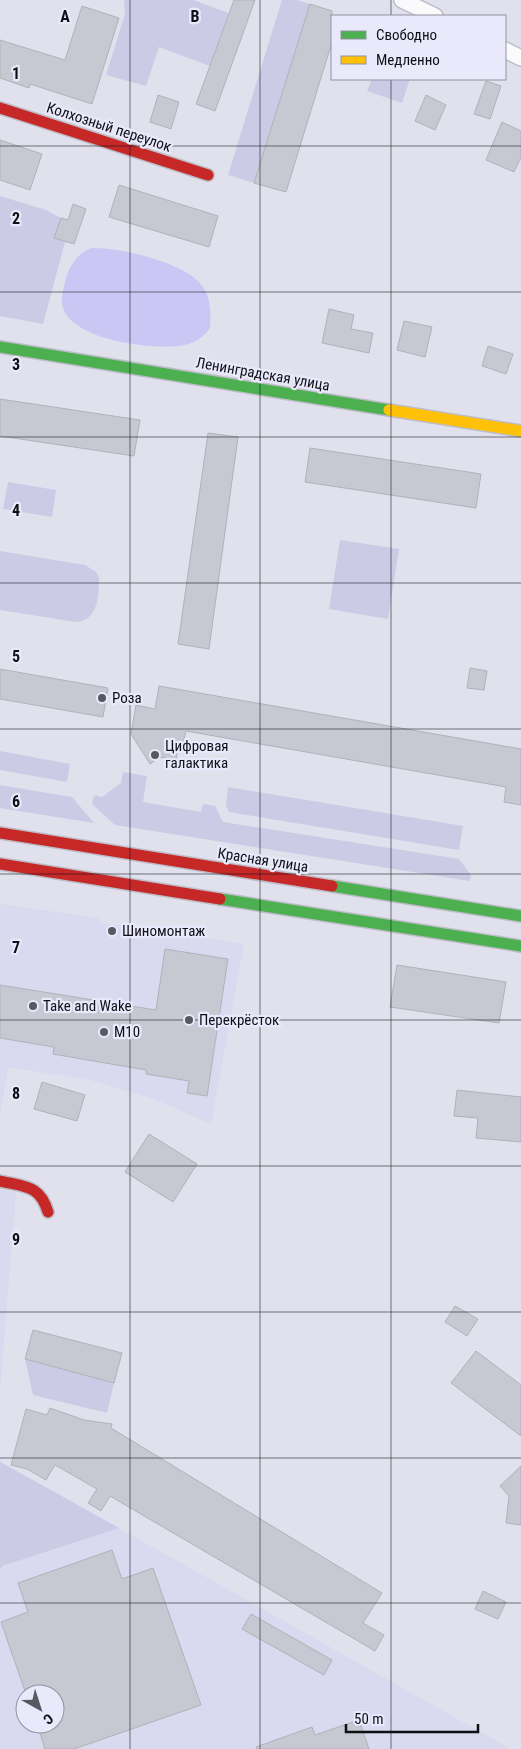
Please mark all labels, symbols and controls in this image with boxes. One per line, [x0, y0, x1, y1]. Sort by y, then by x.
text: A [60, 7, 70, 26]
text: B [191, 7, 200, 26]
legend [331, 15, 506, 80]
text: Свободно [376, 26, 437, 44]
text: Медленно [376, 51, 440, 69]
text: 1 [12, 64, 20, 83]
street label: Колхозный переулок [44, 98, 174, 156]
text: 2 [12, 209, 20, 228]
street label: Ленинградская улица [195, 353, 331, 395]
text: 3 [12, 355, 20, 374]
text: 4 [12, 501, 20, 520]
text: 5 [12, 647, 20, 666]
place label: Роза [112, 689, 142, 707]
marker: Роза [96, 692, 108, 704]
place label: Цифровая галактика [165, 737, 229, 772]
marker: Цифровая галактика [149, 749, 161, 761]
text: 6 [12, 792, 20, 811]
street label: Красная улица [216, 844, 310, 876]
place label: Шиномонтаж [122, 922, 205, 940]
marker: Шиномонтаж [106, 925, 118, 937]
text: 7 [12, 938, 20, 957]
place label: Take and Wake [43, 997, 132, 1015]
marker: Take and Wake [27, 1000, 39, 1012]
place label: Перекрёсток [199, 1011, 279, 1029]
marker: Перекрёсток [183, 1014, 195, 1026]
place label: М10 [114, 1023, 140, 1041]
marker: М10 [98, 1026, 110, 1038]
text: 8 [12, 1084, 20, 1103]
text: 9 [12, 1230, 20, 1249]
north arrow [15, 1684, 65, 1734]
scale bar [346, 1702, 478, 1734]
text: С [40, 1710, 56, 1728]
text: 50 m [354, 1710, 384, 1728]

